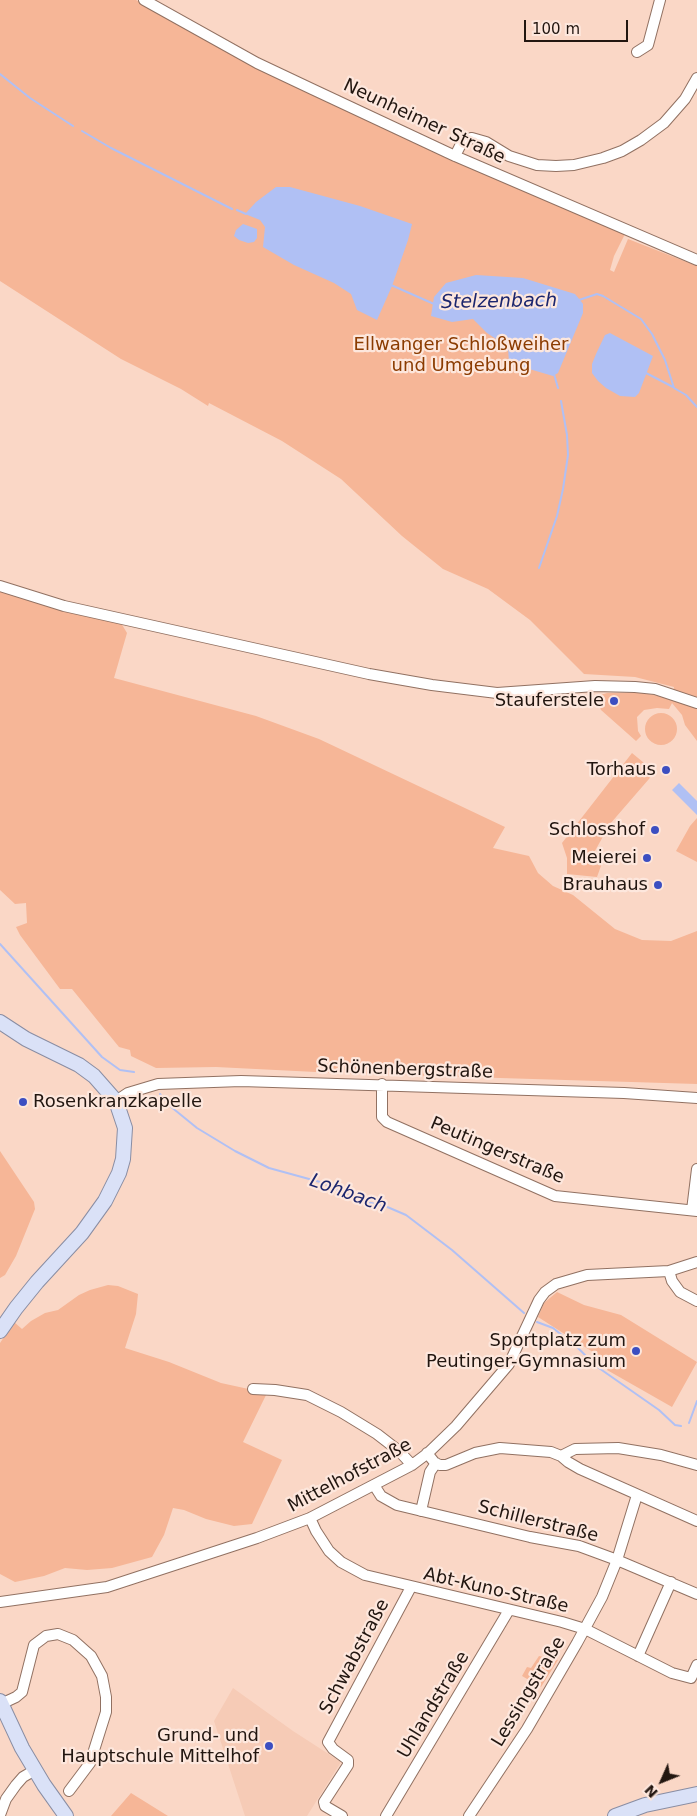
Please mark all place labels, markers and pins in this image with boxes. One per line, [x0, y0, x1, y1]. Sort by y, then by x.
place label: Stauferstele [495, 690, 604, 712]
marker: Stauferstele [608, 695, 620, 707]
place label: Torhaus [587, 759, 656, 781]
marker: Torhaus [660, 764, 672, 776]
place label: Schlosshof [549, 819, 645, 841]
marker: Schlosshof [649, 824, 661, 836]
place label: Meierei [571, 847, 637, 869]
marker: Meierei [641, 852, 653, 864]
place label: Brauhaus [563, 874, 648, 896]
marker: Brauhaus [652, 879, 664, 891]
place label: Rosenkranzkapelle [33, 1091, 202, 1113]
marker: Rosenkranzkapelle [17, 1096, 29, 1108]
place label: Sportplatz zum Peutinger-Gymnasium [426, 1330, 626, 1372]
marker: Sportplatz zum Peutinger-Gymnasium [630, 1345, 642, 1357]
place label: Grund- und Hauptschule Mittelhof [61, 1725, 259, 1768]
marker: Grund- und Hauptschule Mittelhof [263, 1740, 275, 1752]

